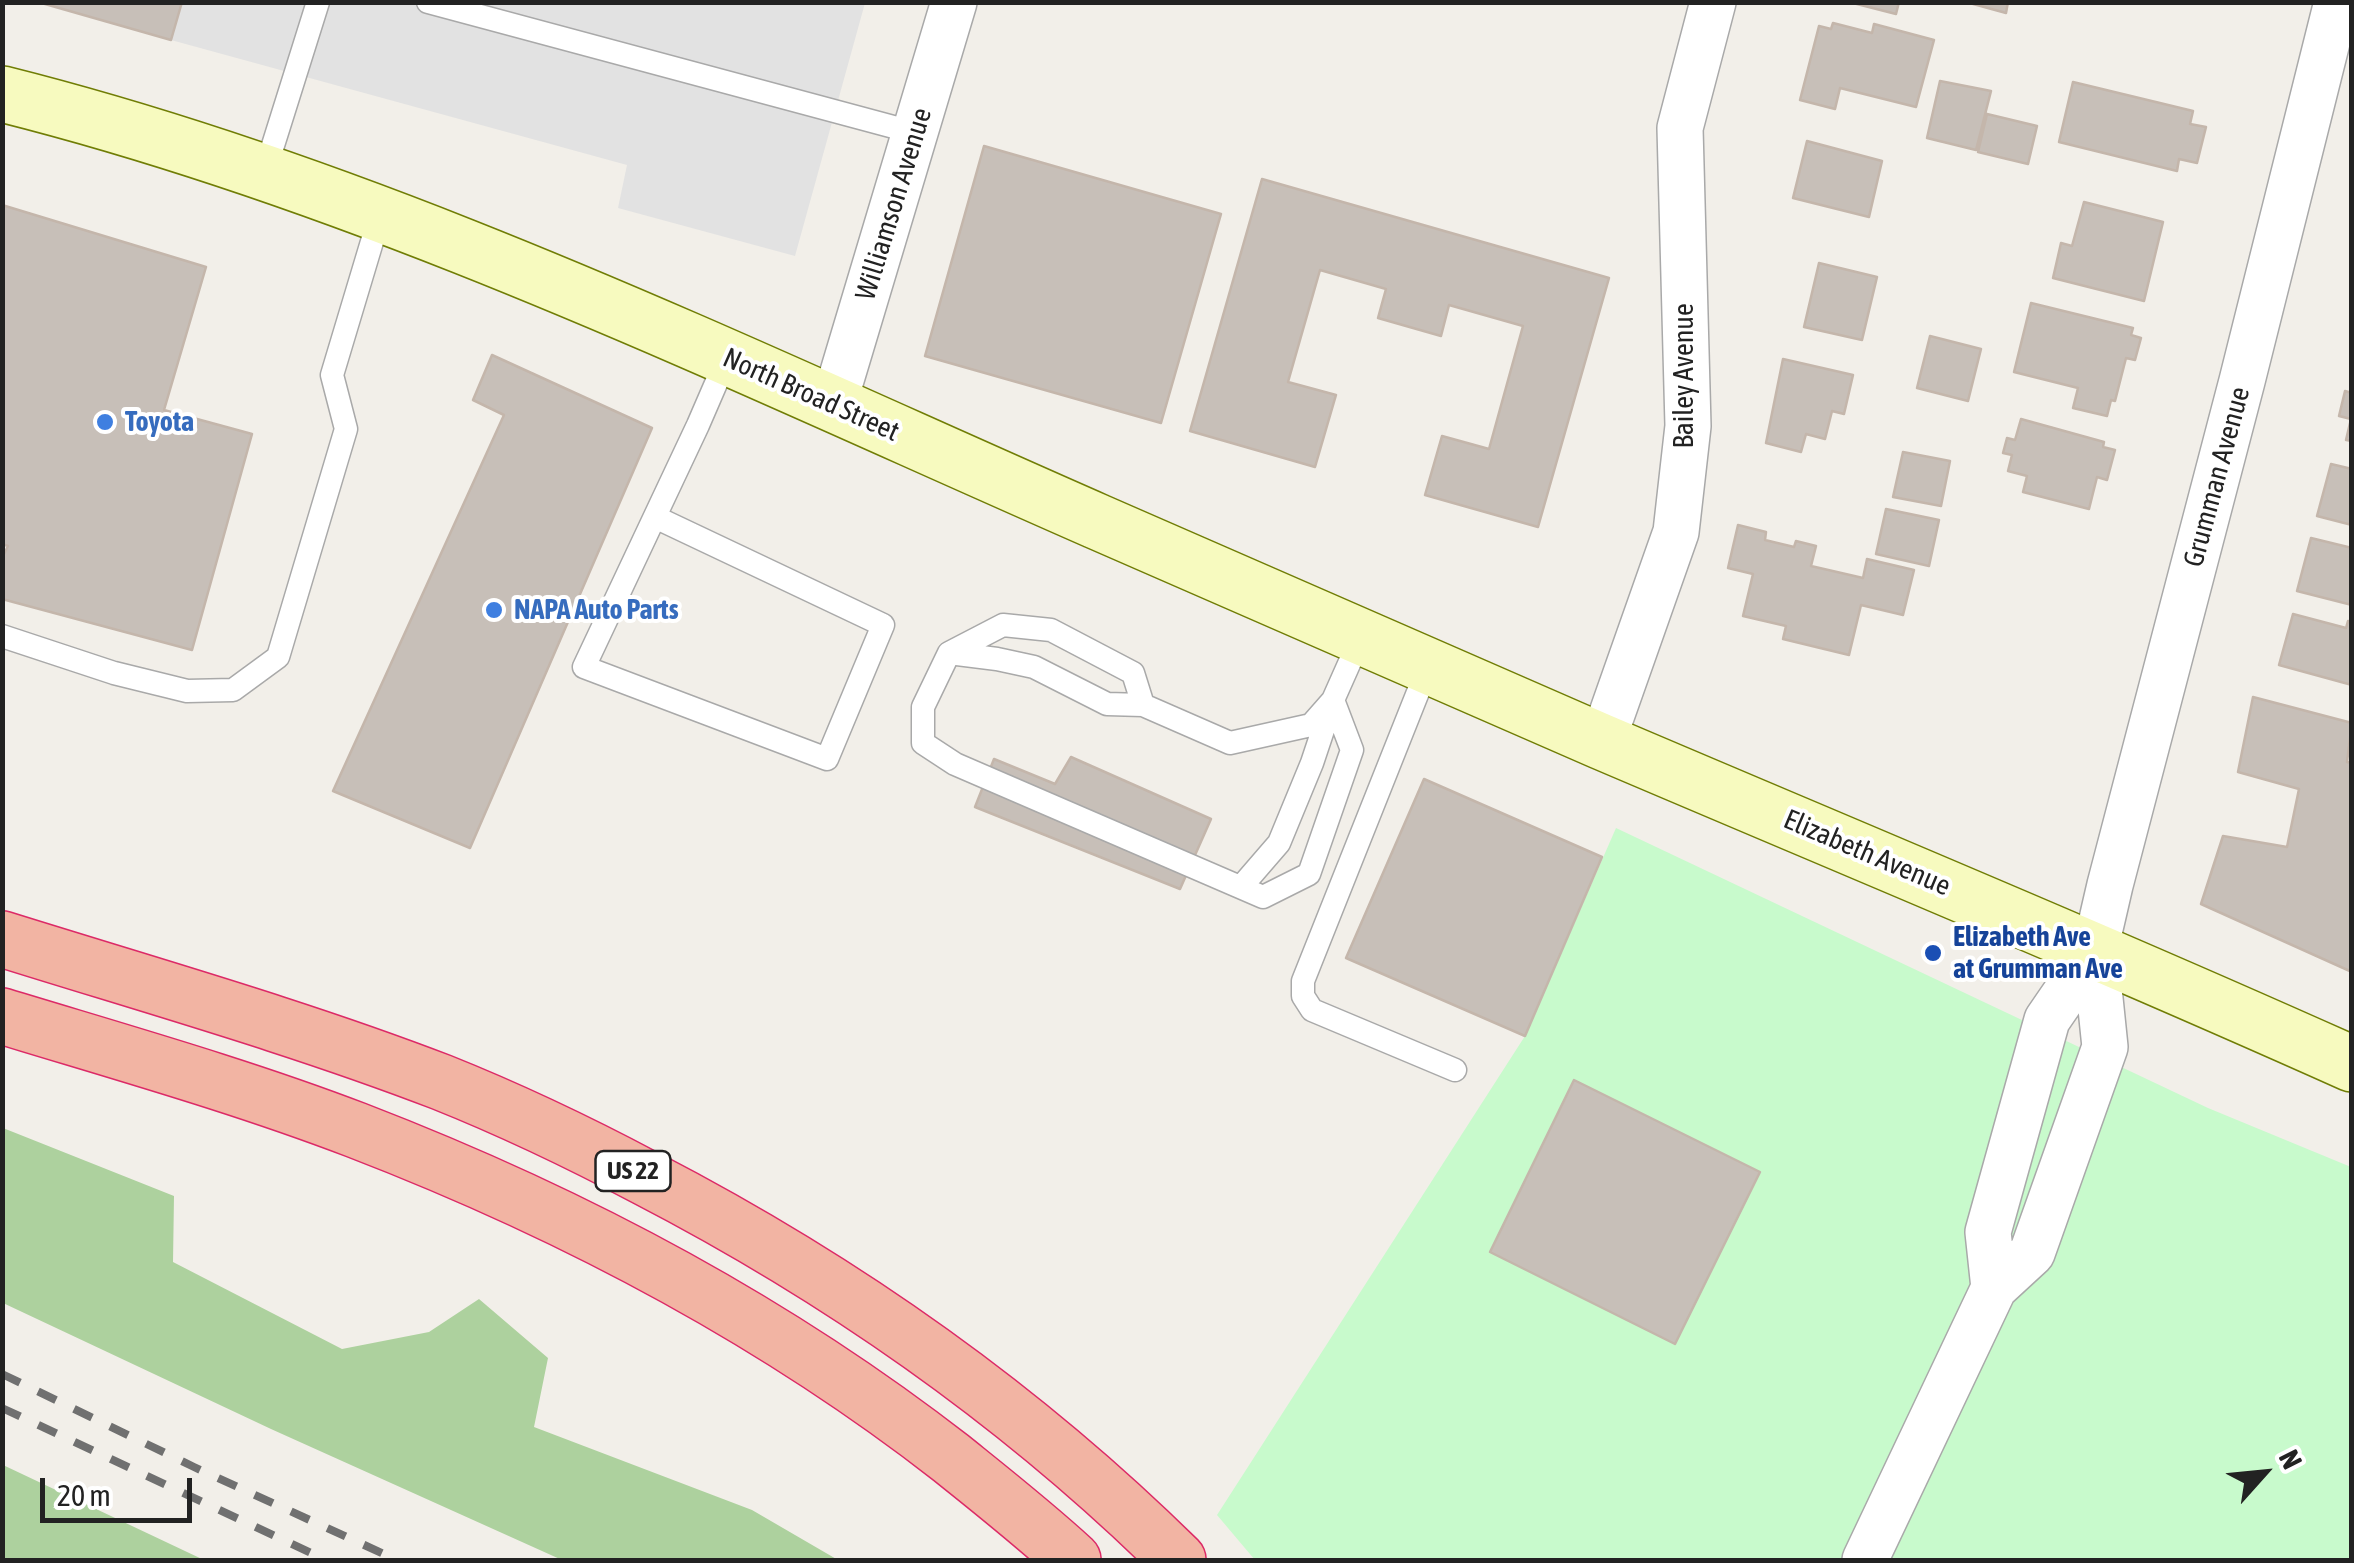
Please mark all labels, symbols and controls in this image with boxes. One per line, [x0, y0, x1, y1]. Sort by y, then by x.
street label: Williamson Avenue [849, 104, 939, 304]
street label: Bailey Avenue [1667, 303, 1701, 449]
street label: North Broad Street [718, 341, 904, 449]
street label: Grumman Avenue [2177, 383, 2257, 571]
place label: Toyota [125, 405, 194, 439]
marker: Toyota [94, 411, 116, 433]
place label: NAPA Auto Parts [514, 593, 679, 627]
marker: NAPA Auto Parts [483, 599, 505, 621]
street label: Elizabeth Avenue [1779, 803, 1955, 903]
place label: Elizabeth Ave at Grumman Ave [1953, 920, 2123, 986]
marker: Elizabeth Ave at Grumman Ave [1922, 942, 1944, 964]
road number: US 22 [596, 1151, 670, 1191]
north arrow [2214, 1423, 2314, 1523]
text: N [2273, 1445, 2309, 1474]
scale bar [45, 1458, 198, 1520]
text: 20 m [57, 1478, 111, 1512]

